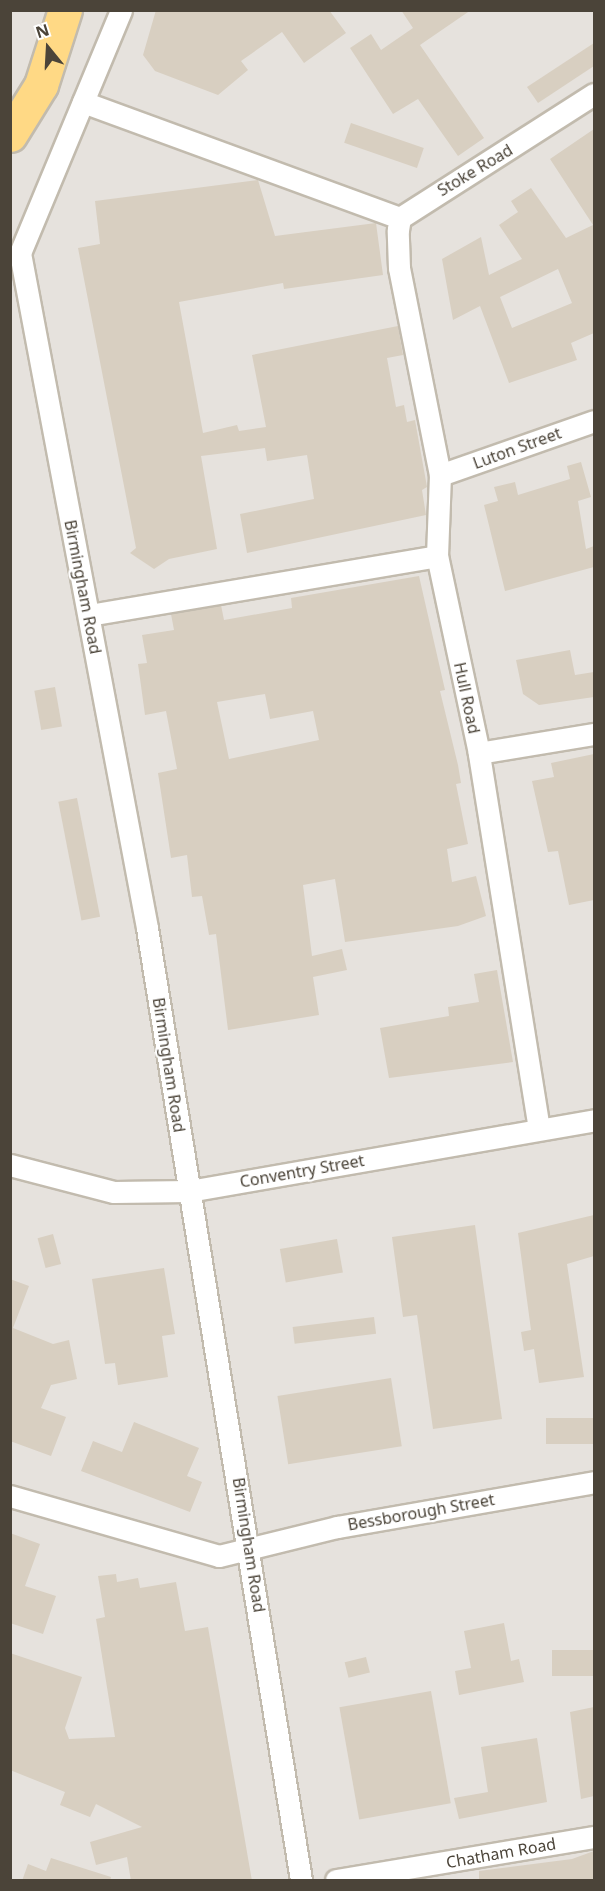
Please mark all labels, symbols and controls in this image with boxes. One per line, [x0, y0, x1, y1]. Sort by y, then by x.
north arrow [18, 18, 78, 78]
text: N [33, 18, 52, 43]
street label: Stoke Road [434, 140, 516, 200]
street label: Luton Street [470, 423, 564, 473]
street label: Birmingham Road [61, 518, 105, 656]
street label: Hull Road [450, 660, 484, 736]
street label: Birmingham Road [149, 996, 189, 1134]
street label: Conventry Street [238, 1151, 366, 1191]
street label: Birmingham Road [229, 1476, 269, 1614]
street label: Bessborough Street [346, 1490, 496, 1534]
street label: Chatham Road [445, 1834, 557, 1872]

